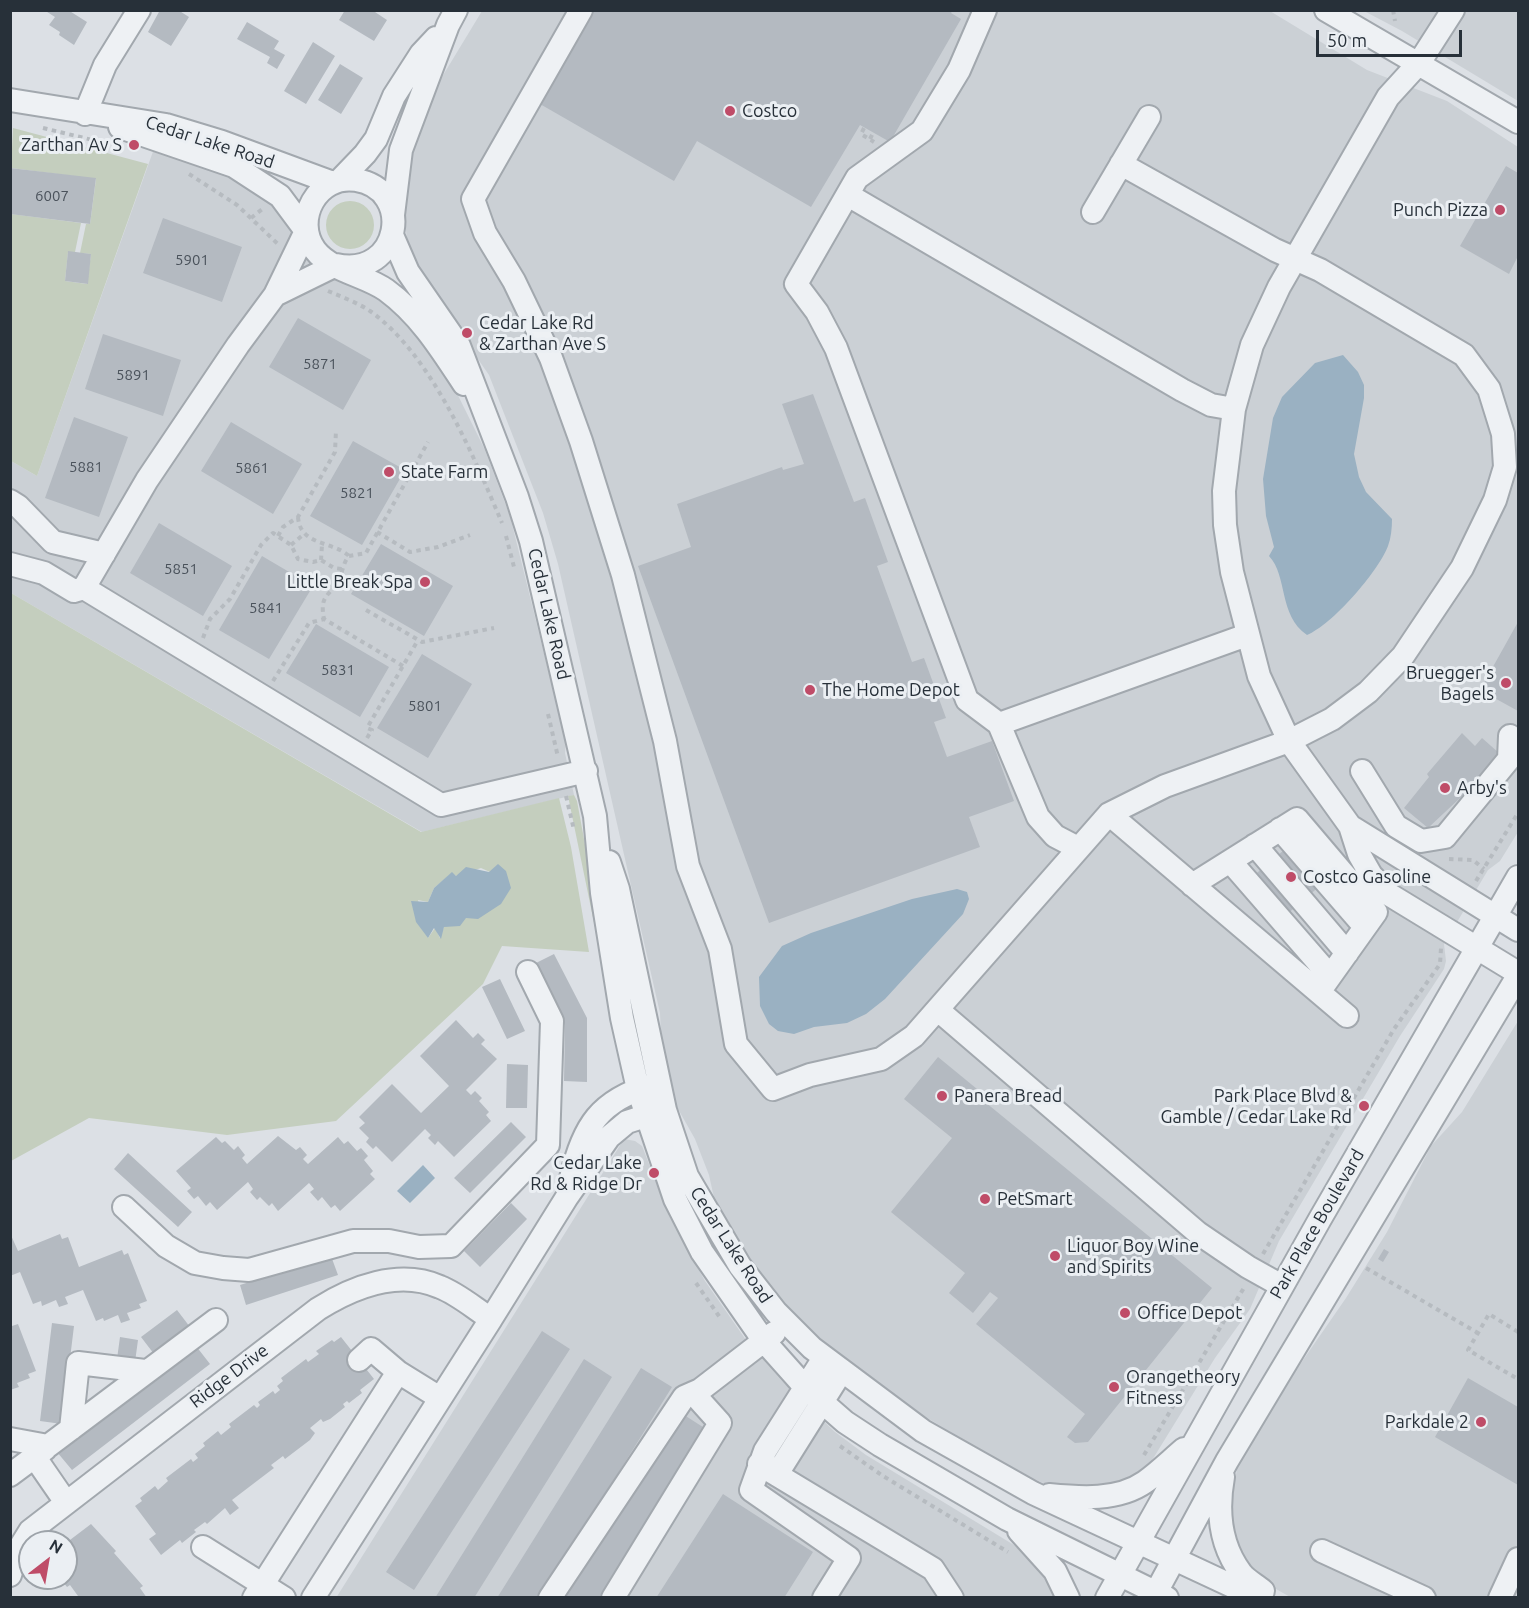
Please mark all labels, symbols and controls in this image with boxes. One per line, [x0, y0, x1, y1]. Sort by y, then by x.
scale bar [1319, 18, 1464, 56]
text: 50 m [1327, 30, 1367, 50]
place label: Costco [742, 100, 797, 122]
marker: Costco [723, 104, 737, 118]
street label: Cedar Lake Road [143, 111, 277, 173]
place label: Zarthan Av S [21, 134, 122, 156]
marker: Zarthan Av S [127, 138, 141, 152]
house number: 6007 [35, 187, 69, 205]
place label: Punch Pizza [1393, 199, 1488, 221]
marker: Punch Pizza [1493, 203, 1507, 217]
house number: 5901 [175, 251, 209, 269]
place label: Cedar Lake Rd & Zarthan Ave S [479, 312, 606, 354]
marker: Cedar Lake Rd & Zarthan Ave S [460, 326, 474, 340]
house number: 5871 [303, 355, 337, 373]
house number: 5891 [116, 366, 150, 384]
house number: 5881 [69, 458, 103, 476]
house number: 5861 [235, 459, 269, 477]
place label: State Farm [401, 461, 488, 483]
marker: State Farm [382, 465, 396, 479]
house number: 5821 [340, 484, 374, 502]
street label: Cedar Lake Road [523, 546, 575, 682]
house number: 5851 [164, 560, 198, 578]
place label: Little Break Spa [287, 571, 413, 593]
marker: Little Break Spa [418, 575, 432, 589]
house number: 5841 [249, 599, 283, 617]
house number: 5831 [321, 661, 355, 679]
place label: Bruegger's Bagels [1406, 662, 1494, 704]
marker: Bruegger's Bagels [1499, 676, 1513, 690]
place label: The Home Depot [822, 679, 960, 701]
marker: The Home Depot [803, 683, 817, 697]
house number: 5801 [408, 697, 442, 715]
place label: Arby's [1457, 777, 1507, 799]
marker: Arby's [1438, 781, 1452, 795]
place label: Costco Gasoline [1303, 866, 1431, 888]
marker: Costco Gasoline [1284, 870, 1298, 884]
place label: Panera Bread [954, 1085, 1062, 1107]
place label: Park Place Blvd & Gamble / Cedar Lake Rd [1161, 1085, 1352, 1128]
marker: Panera Bread [935, 1089, 949, 1103]
marker: Park Place Blvd & Gamble / Cedar Lake Rd [1357, 1099, 1371, 1113]
street label: Park Place Boulevard [1265, 1145, 1369, 1303]
place label: Cedar Lake Rd & Ridge Dr [530, 1152, 642, 1194]
marker: Cedar Lake Rd & Ridge Dr [647, 1166, 661, 1180]
street label: Cedar Lake Road [685, 1183, 777, 1307]
place label: PetSmart [997, 1188, 1073, 1210]
marker: PetSmart [978, 1192, 992, 1206]
place label: Liquor Boy Wine and Spirits [1067, 1235, 1199, 1278]
marker: Liquor Boy Wine and Spirits [1048, 1249, 1062, 1263]
place label: Office Depot [1137, 1302, 1242, 1324]
marker: Office Depot [1118, 1306, 1132, 1320]
street label: Ridge Drive [185, 1339, 273, 1413]
place label: Orangetheory Fitness [1126, 1366, 1240, 1408]
marker: Orangetheory Fitness [1107, 1380, 1121, 1394]
place label: Parkdale 2 [1385, 1411, 1469, 1433]
marker: Parkdale 2 [1474, 1415, 1488, 1429]
north arrow [18, 1530, 78, 1590]
text: N [46, 1535, 66, 1557]

